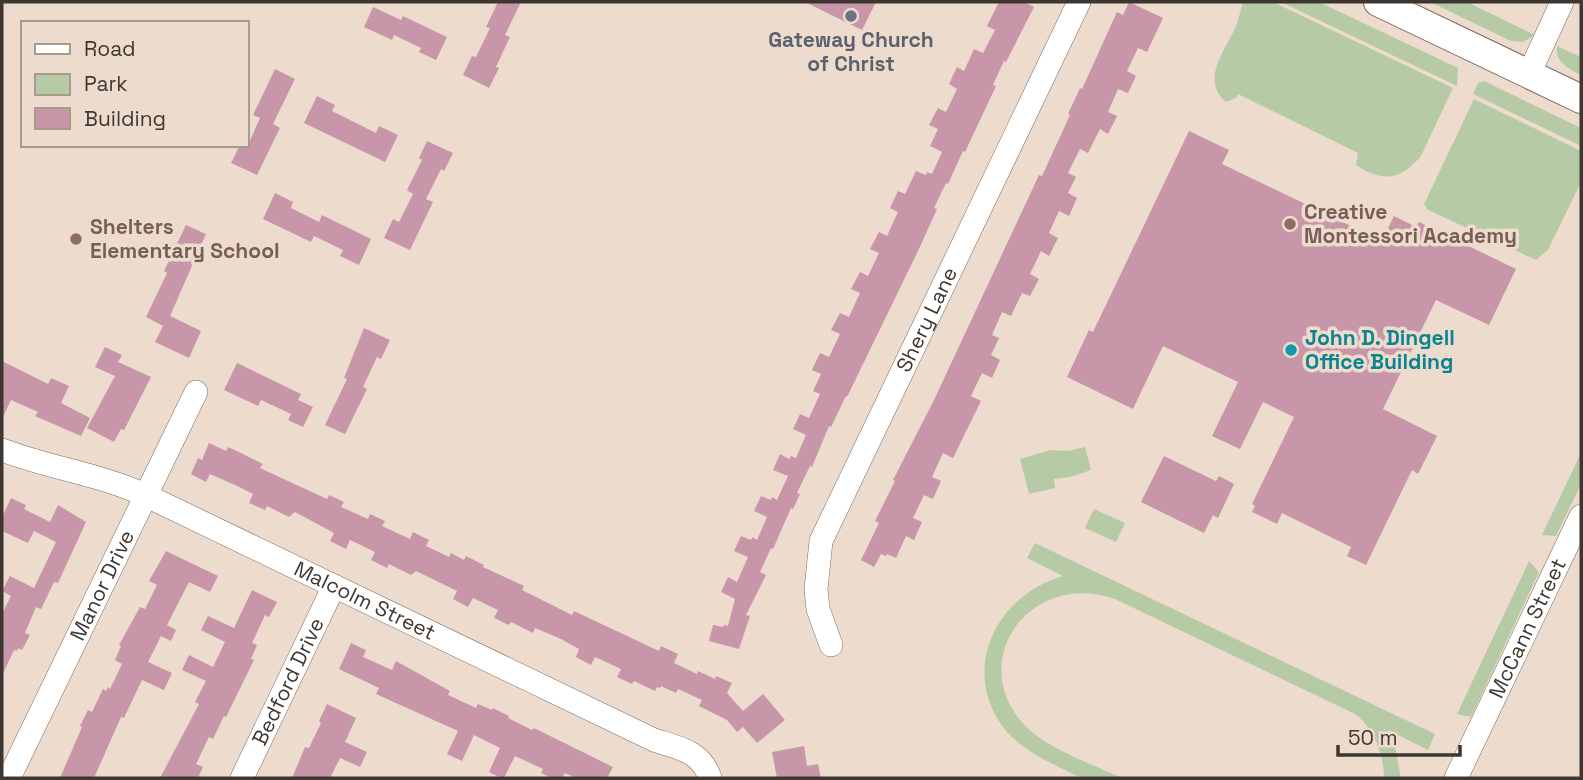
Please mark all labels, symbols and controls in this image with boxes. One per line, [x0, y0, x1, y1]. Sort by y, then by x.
marker: Gateway Church of Christ [843, 8, 859, 24]
legend [21, 21, 248, 147]
place label: Gateway Church of Christ [768, 26, 934, 77]
text: Road [84, 35, 136, 62]
text: Park [84, 70, 128, 97]
text: Building [84, 105, 166, 132]
place label: Creative Montessori Academy [1304, 198, 1517, 249]
place label: Shelters Elementary School [90, 213, 280, 264]
marker: Creative Montessori Academy [1282, 216, 1298, 232]
marker: Shelters Elementary School [68, 231, 84, 247]
street label: Shery Lane [890, 263, 963, 376]
place label: John D. Dingell Office Building [1305, 324, 1455, 375]
marker: John D. Dingell Office Building [1283, 342, 1299, 358]
street label: Manor Drive [64, 525, 140, 645]
street label: McCann Street [1482, 554, 1572, 702]
street label: Malcolm Street [290, 555, 440, 646]
street label: Bedford Drive [246, 613, 330, 750]
scale bar [1338, 714, 1460, 758]
text: 50 m [1348, 724, 1398, 751]

